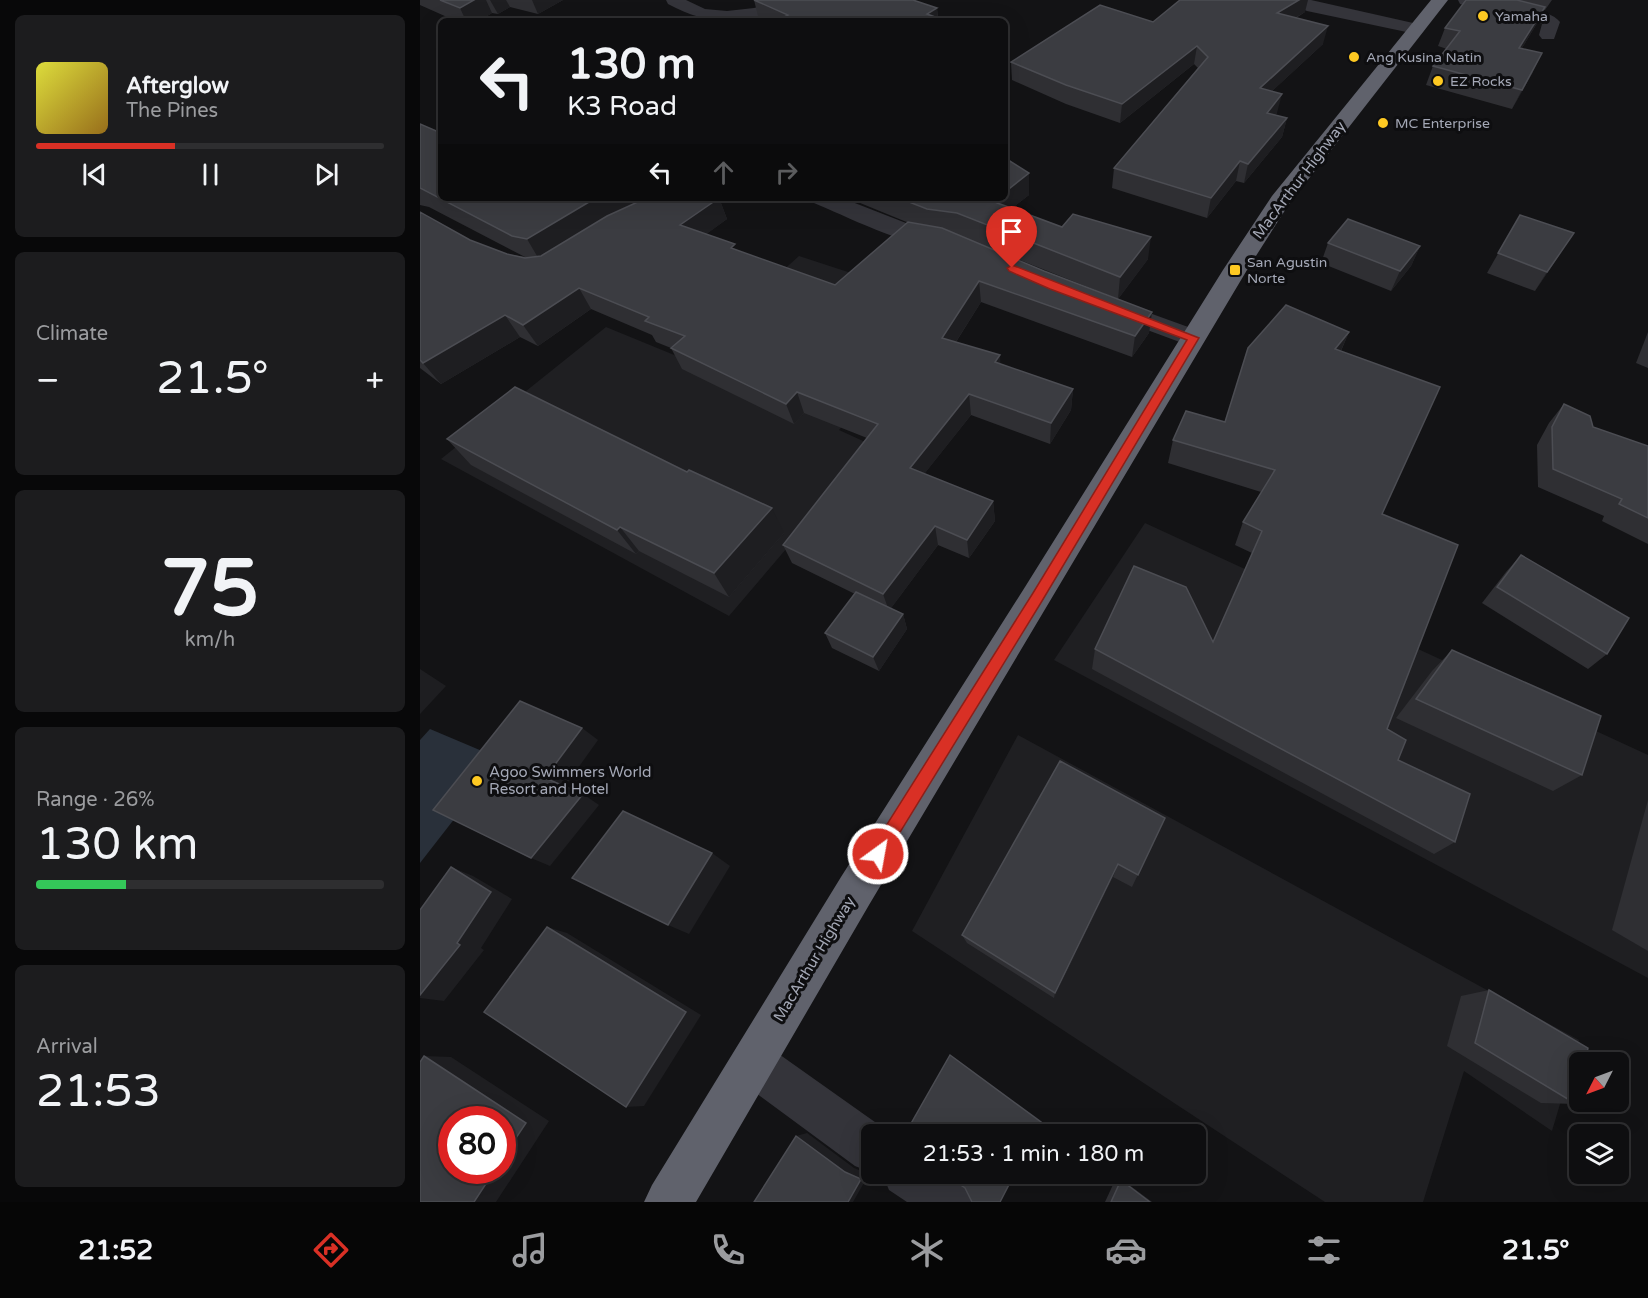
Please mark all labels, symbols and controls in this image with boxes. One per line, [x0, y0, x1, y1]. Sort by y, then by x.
place label: Yamaha [1495, 8, 1548, 25]
marker: Yamaha [1476, 9, 1490, 23]
text: 130 m [567, 39, 696, 90]
icon: left [468, 42, 546, 120]
place label: Ang Kusina Natin [1366, 49, 1482, 66]
marker: Ang Kusina Natin [1347, 50, 1361, 64]
text: Afterglow [126, 73, 229, 99]
place label: EZ Rocks [1450, 73, 1512, 90]
marker: EZ Rocks [1431, 74, 1445, 88]
text: K3 Road [567, 90, 677, 123]
text: The Pines [126, 99, 218, 123]
place label: MC Enterprise [1395, 115, 1490, 132]
marker: MC Enterprise [1376, 116, 1390, 130]
street label: MacArthur Highway [1249, 118, 1349, 242]
icon: left [644, 156, 677, 189]
icon: ahead [707, 156, 740, 189]
icon: right [770, 156, 803, 189]
icon: previous [78, 158, 111, 191]
icon: pause [194, 158, 227, 191]
icon: next [310, 158, 343, 191]
pin [986, 206, 1037, 268]
icon: arrive [995, 215, 1028, 248]
place label: San Agustin Norte [1247, 254, 1327, 287]
marker: San Agustin Norte [1228, 263, 1242, 277]
text: Climate [36, 322, 108, 346]
text: 21.5° [156, 352, 269, 406]
text: − [36, 361, 60, 400]
text: + [365, 361, 384, 400]
text: 75 [161, 542, 259, 636]
text: km/h [185, 628, 235, 652]
place label: Agoo Swimmers World Resort and Hotel [489, 763, 651, 798]
marker: Agoo Swimmers World Resort and Hotel [470, 774, 484, 788]
text: Range · 26% [36, 788, 155, 812]
text: 130 km [36, 818, 198, 872]
position arrow [846, 822, 910, 886]
street label: MacArthur Highway [769, 893, 859, 1025]
text: Arrival [36, 1035, 98, 1059]
north arrow [1569, 1052, 1629, 1112]
map controls [1569, 1052, 1629, 1184]
text: 21:53 [36, 1065, 161, 1119]
speed limit sign: 80 [438, 1106, 516, 1184]
button: layers [1569, 1124, 1629, 1184]
text: 21:53 · 1 min · 180 m [923, 1141, 1144, 1167]
icon: directions [310, 1229, 352, 1271]
icon: music [509, 1229, 551, 1271]
icon: phone [707, 1229, 749, 1271]
icon: climate [906, 1229, 948, 1271]
icon: car [1105, 1229, 1147, 1271]
icon: filters [1303, 1229, 1345, 1271]
text: 21:52 [78, 1234, 153, 1267]
text: 21.5° [1502, 1234, 1570, 1267]

